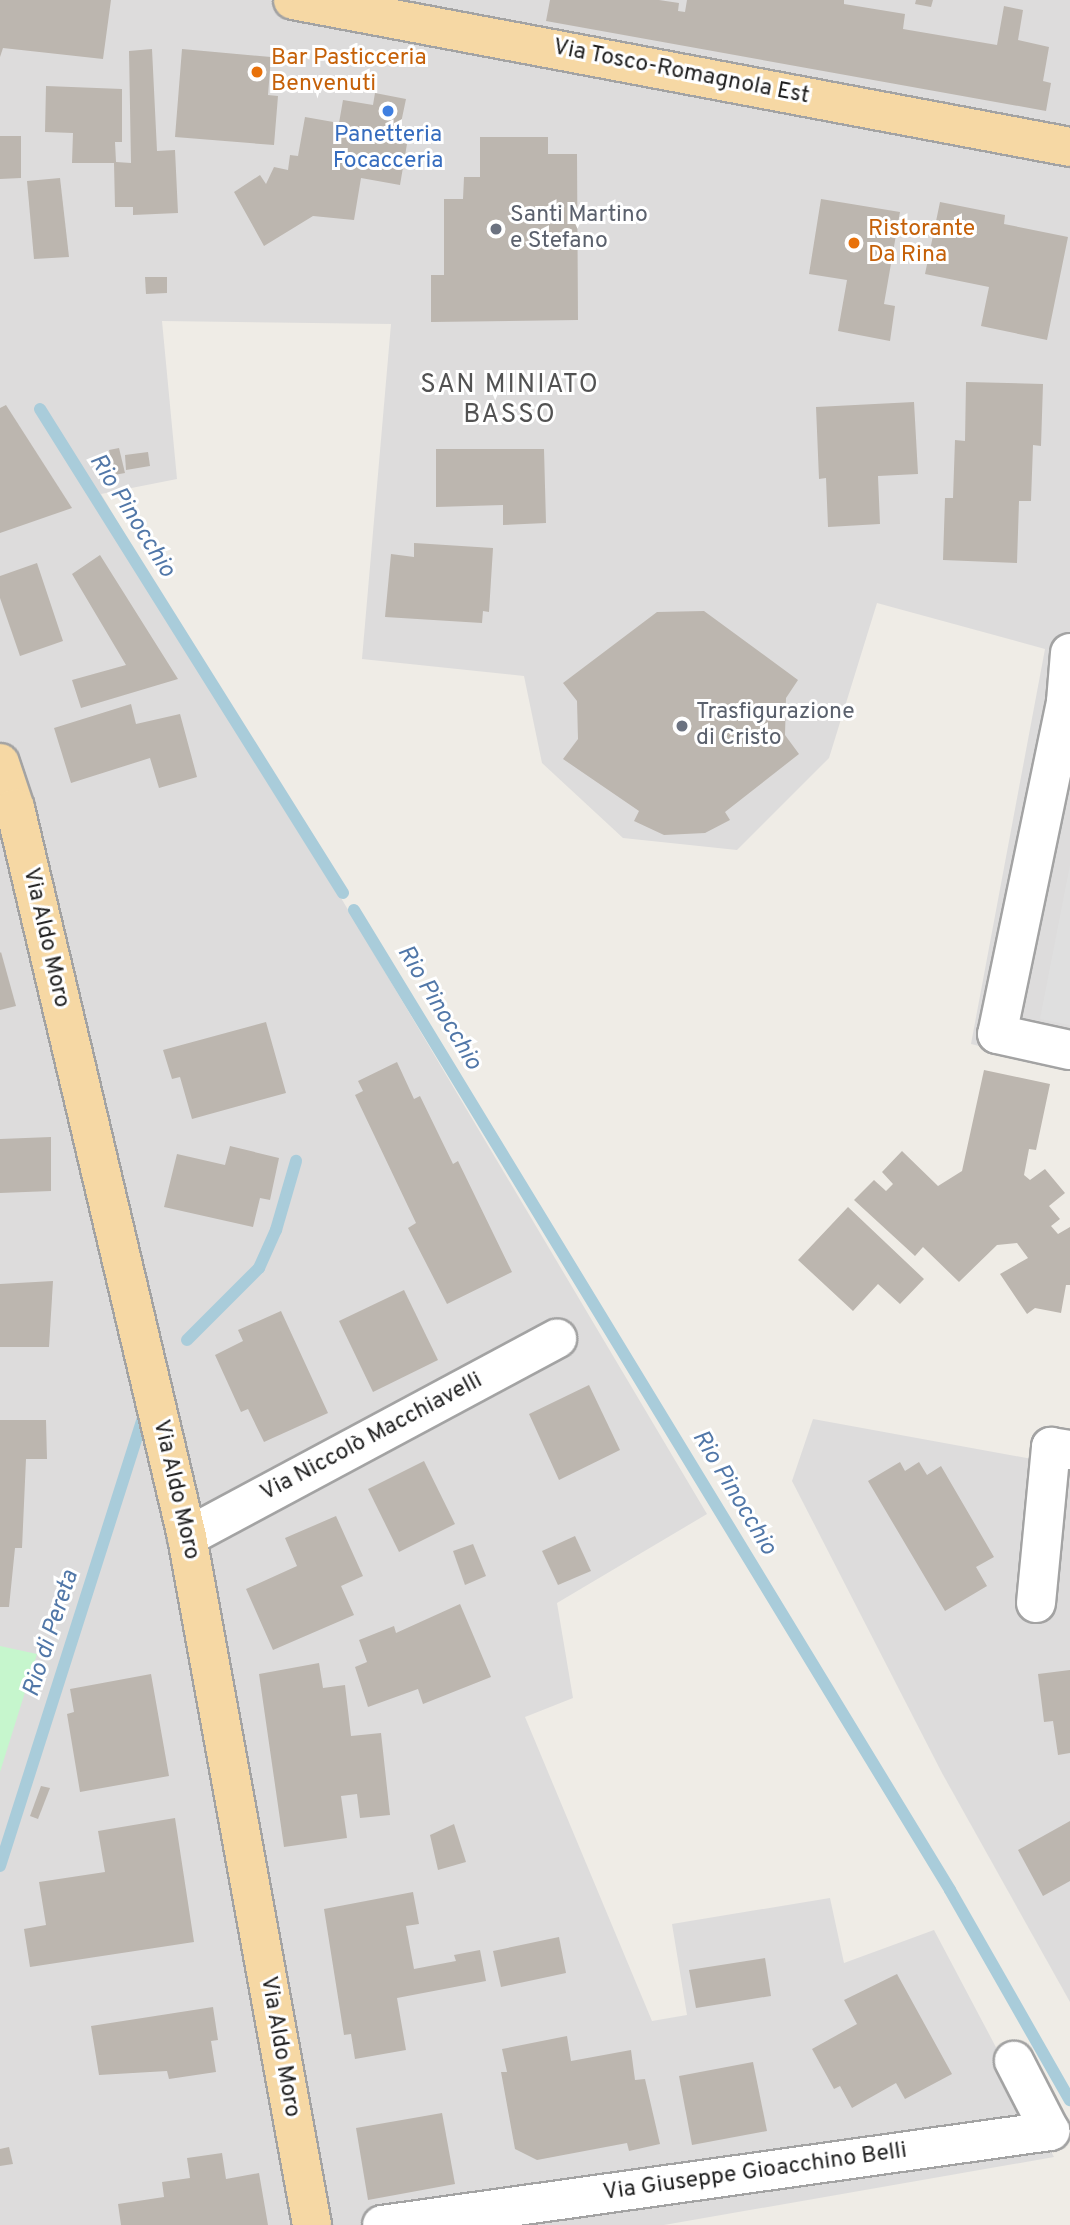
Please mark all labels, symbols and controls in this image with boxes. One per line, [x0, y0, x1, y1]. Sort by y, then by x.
street label: Via Tosco-Romagnola Est [550, 35, 812, 111]
place label: Bar Pasticceria Benvenuti [271, 45, 427, 99]
marker: Bar Pasticceria Benvenuti [249, 64, 265, 80]
marker: Panetteria Focacceria [380, 103, 396, 119]
place label: Panetteria Focacceria [333, 122, 443, 176]
place label: Santi Martino e Stefano [510, 202, 648, 256]
place label: Ristorante Da Rina [868, 216, 975, 270]
marker: Santi Martino e Stefano [488, 221, 504, 237]
marker: Ristorante Da Rina [846, 235, 862, 251]
district label: SAN MINIATO BASSO [422, 370, 598, 432]
water label: Rio Pinocchio [82, 449, 180, 583]
place label: Trasfigurazione di Cristo [696, 699, 855, 753]
marker: Trasfigurazione di Cristo [674, 718, 690, 734]
street label: Via Aldo Moro [15, 865, 75, 1011]
water label: Rio Pinocchio [390, 940, 486, 1076]
street label: Via Niccolò Macchiavelli [256, 1368, 488, 1508]
street label: Via Aldo Moro [145, 1417, 205, 1563]
water label: Rio Pinocchio [685, 1425, 781, 1561]
water label: Rio di Pereta [18, 1567, 86, 1701]
street label: Via Aldo Moro [253, 1974, 305, 2120]
street label: Via Giuseppe Gioacchino Belli [601, 2138, 909, 2208]

